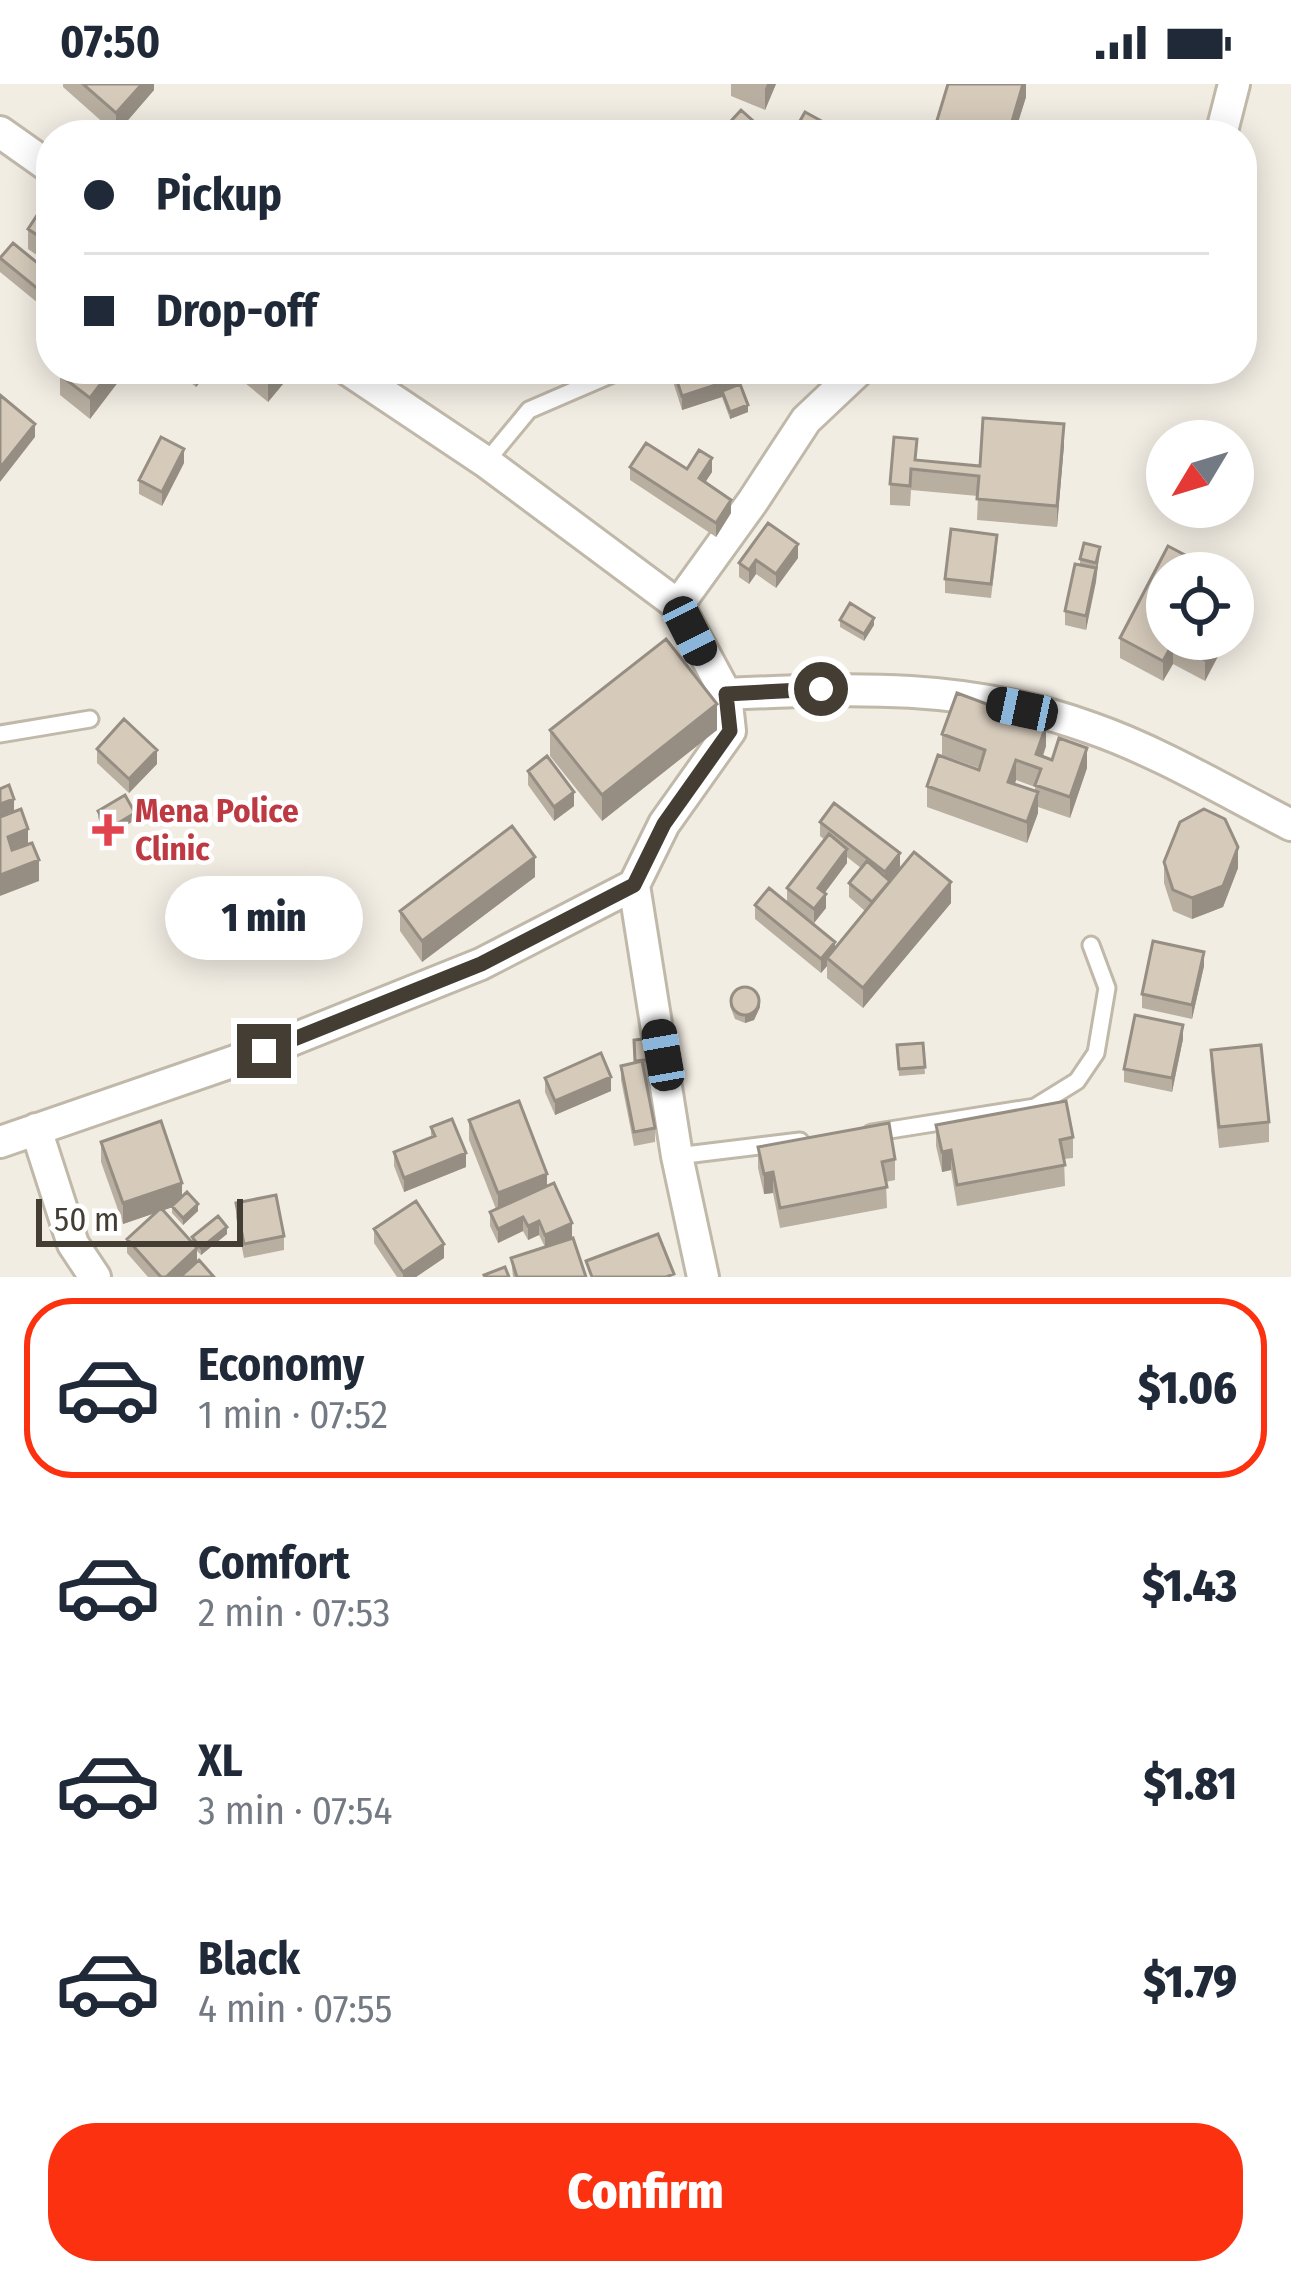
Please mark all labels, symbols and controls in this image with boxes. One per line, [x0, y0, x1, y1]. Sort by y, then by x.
text: 07:50 [60, 15, 160, 69]
text: Pickup [156, 168, 282, 222]
text: Drop-off [156, 284, 317, 338]
north arrow [1146, 420, 1254, 528]
map controls [1146, 420, 1254, 660]
button: locate [1146, 552, 1254, 660]
car [658, 591, 722, 671]
route start [794, 662, 848, 716]
car [983, 684, 1061, 734]
place label: Mena Police Clinic [135, 791, 299, 869]
marker: Mena Police Clinic [92, 814, 124, 846]
callout: 1 min [165, 877, 363, 961]
text: 1 min [222, 895, 306, 941]
car [639, 1016, 687, 1094]
route end [237, 1024, 291, 1078]
scale bar [36, 1193, 243, 1246]
text: 50 m [54, 1200, 119, 1240]
icon: car [54, 1334, 162, 1442]
text: Economy [198, 1338, 364, 1392]
text: $1.06 [1138, 1361, 1237, 1415]
text: 1 min · 07:52 [198, 1392, 388, 1438]
icon: car [54, 1532, 162, 1640]
text: Comfort [198, 1536, 350, 1590]
text: $1.43 [1142, 1559, 1237, 1613]
text: 2 min · 07:53 [198, 1590, 390, 1636]
icon: car [54, 1730, 162, 1838]
text: XL [198, 1734, 243, 1788]
text: $1.81 [1143, 1757, 1237, 1811]
text: 3 min · 07:54 [198, 1788, 392, 1834]
icon: car [54, 1928, 162, 2036]
text: Black [198, 1932, 300, 1986]
text: $1.79 [1143, 1955, 1237, 2009]
text: 4 min · 07:55 [198, 1986, 392, 2032]
button: Confirm [48, 2123, 1243, 2261]

